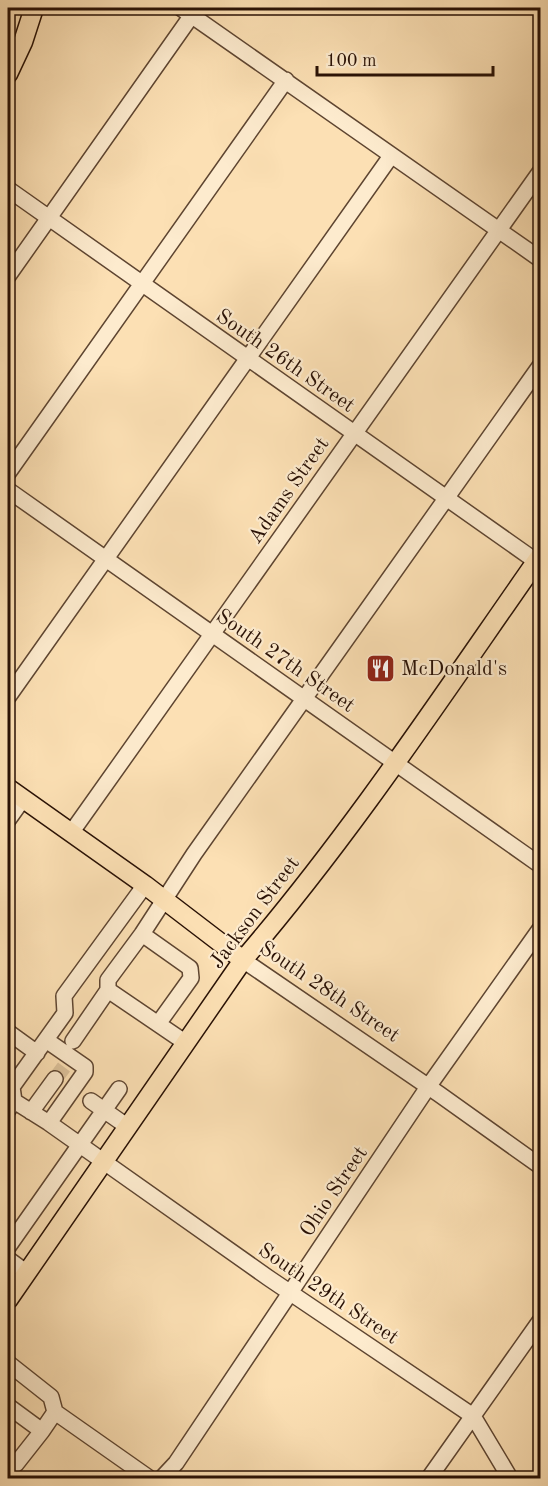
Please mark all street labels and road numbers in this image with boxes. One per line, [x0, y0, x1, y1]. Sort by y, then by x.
street label: South 26th Street [212, 306, 358, 417]
street label: Adams Street [245, 434, 334, 548]
street label: South 27th Street [212, 606, 358, 717]
street label: Jackson Street [206, 853, 304, 973]
street label: South 28th Street [255, 938, 403, 1047]
street label: Ohio Street [297, 1143, 372, 1241]
street label: South 29th Street [254, 1240, 402, 1349]

